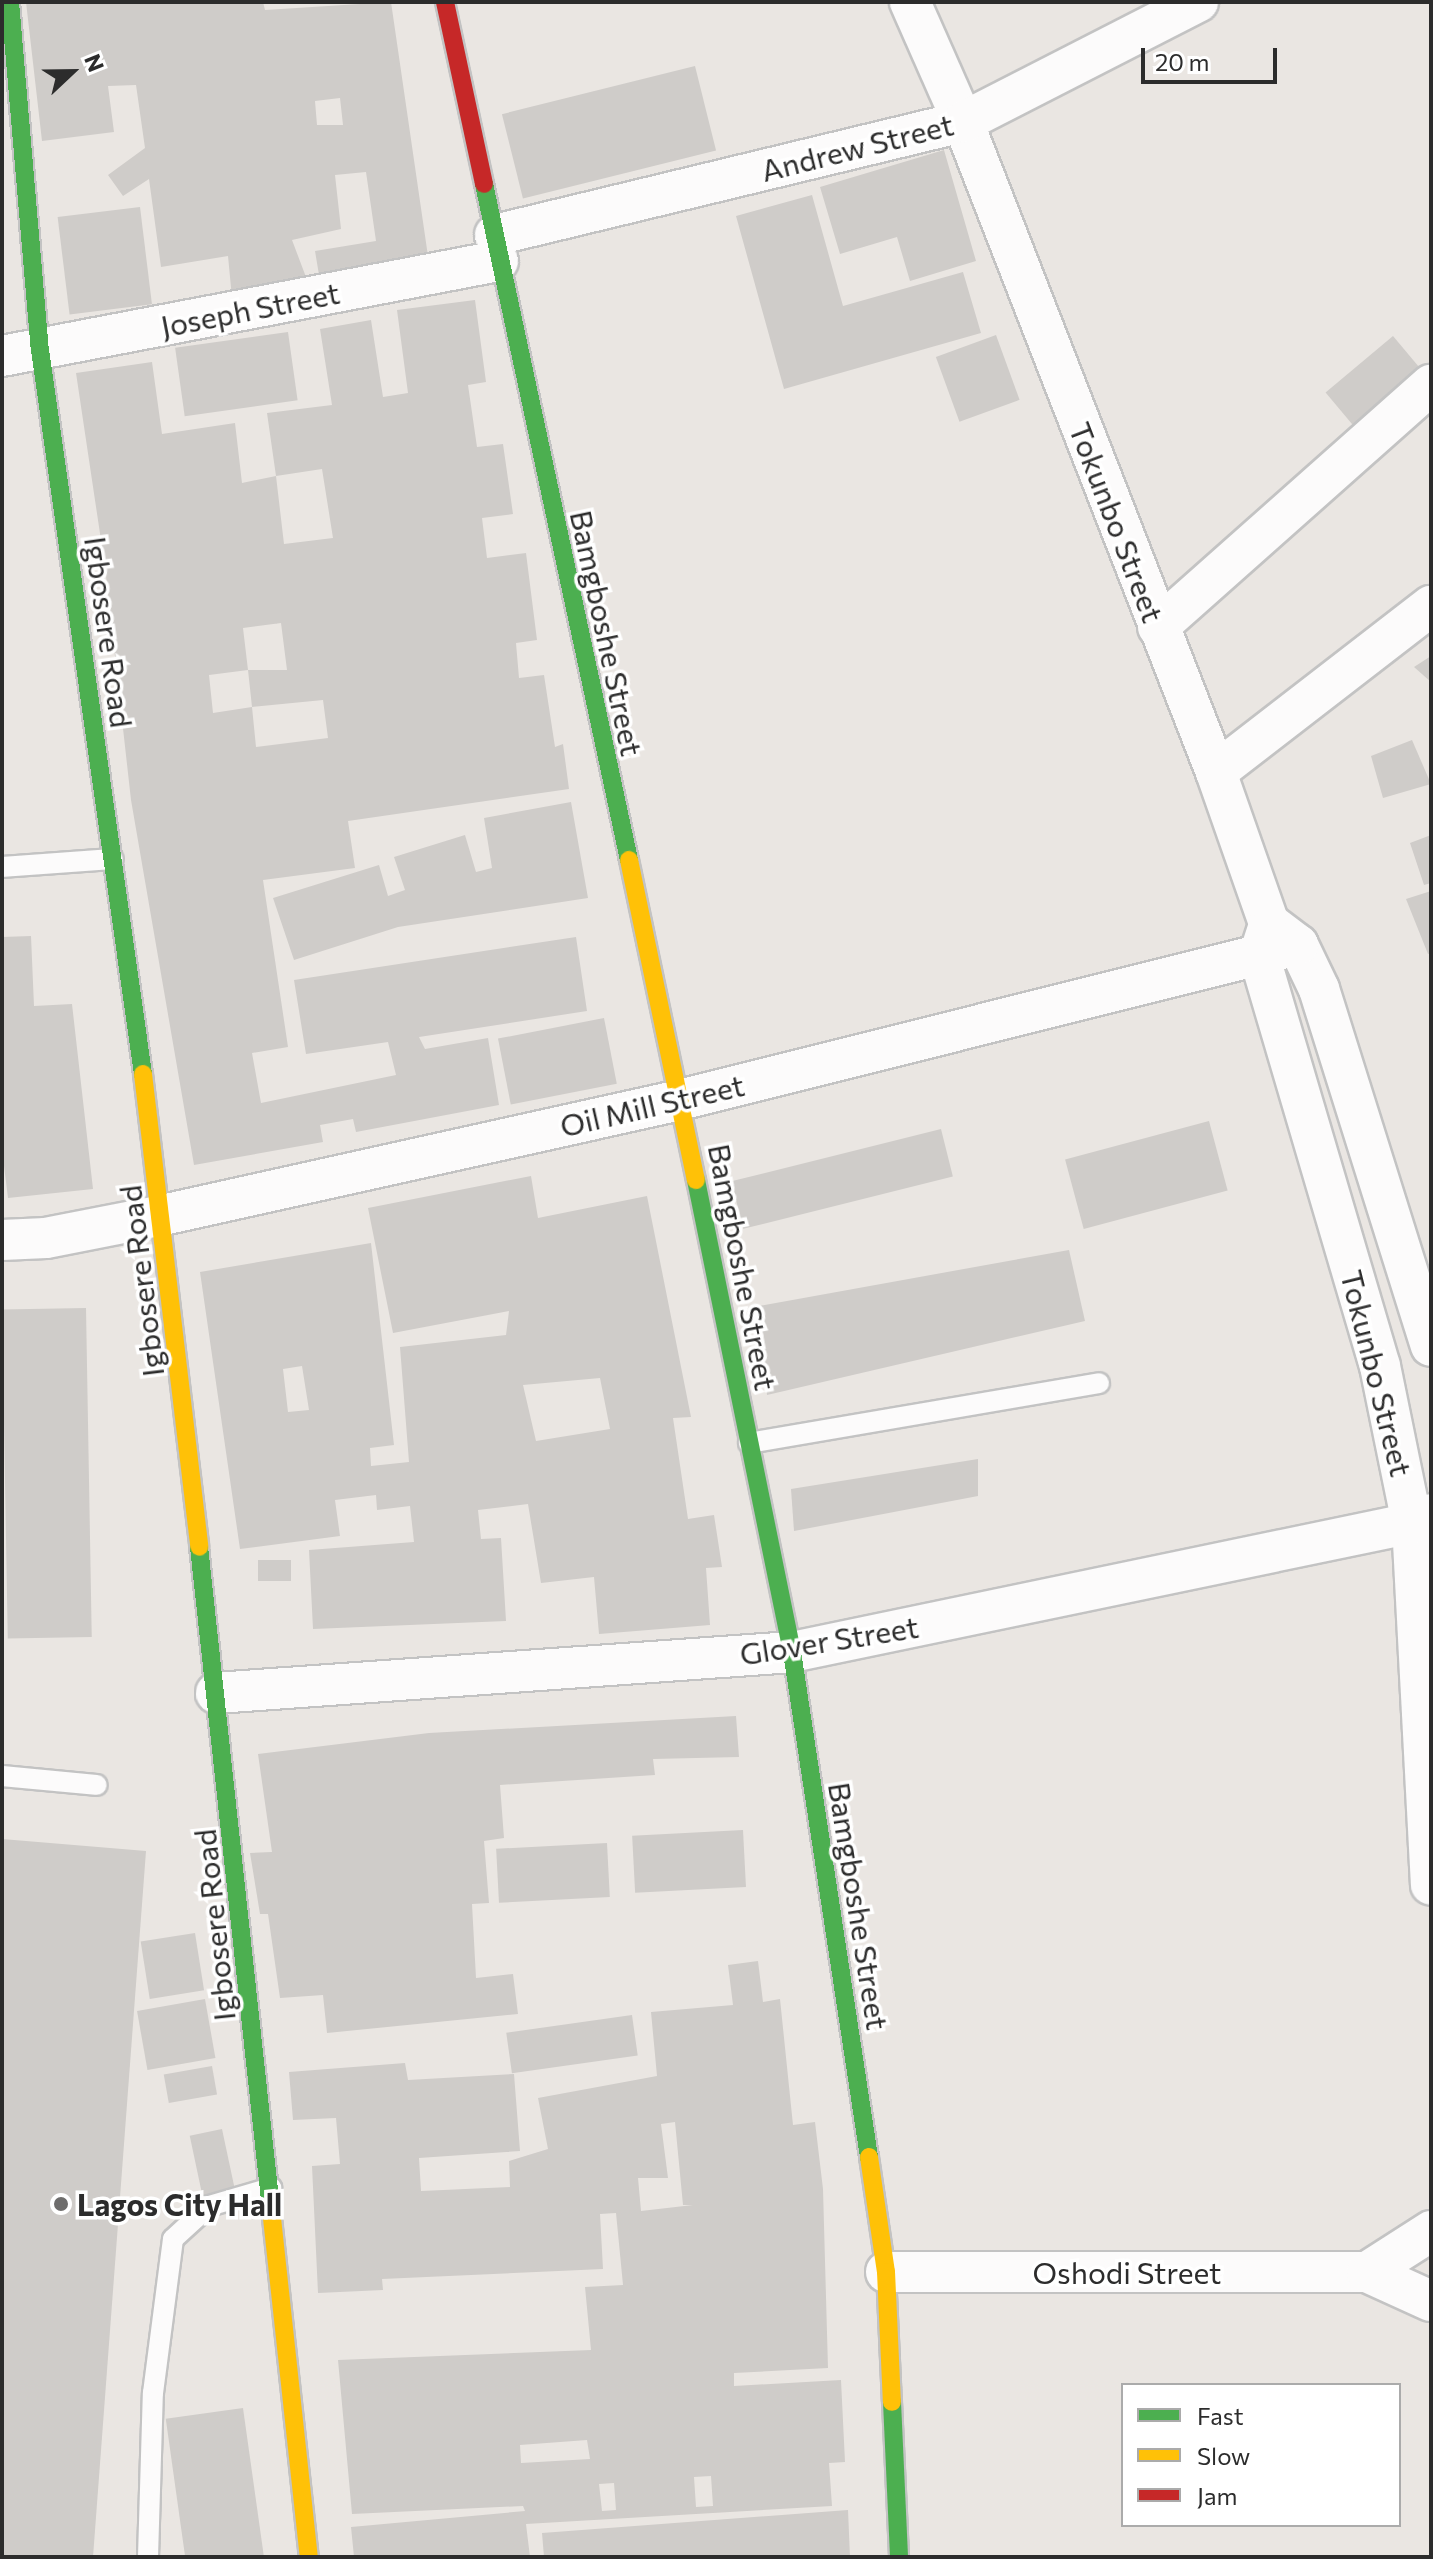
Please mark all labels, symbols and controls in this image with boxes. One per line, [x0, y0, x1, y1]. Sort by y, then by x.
north arrow [32, 32, 112, 112]
scale bar [1145, 32, 1281, 82]
text: 20 m [1155, 47, 1209, 76]
text: N [79, 50, 110, 76]
street label: Andrew Street [757, 106, 957, 188]
street label: Joseph Street [158, 274, 342, 344]
street label: Tokunbo Street [1062, 417, 1172, 627]
street label: Bamgboshe Street [563, 507, 651, 759]
street label: Igbosere Road [78, 534, 140, 730]
street label: Oil Mill Street [556, 1066, 748, 1144]
street label: Bamgboshe Street [701, 1141, 785, 1393]
street label: Igbosere Road [111, 1183, 171, 1379]
street label: Tokunbo Street [1334, 1266, 1420, 1480]
street label: Glover Street [737, 1608, 921, 1672]
street label: Bamgboshe Street [822, 1780, 896, 2032]
street label: Igbosere Road [186, 1827, 242, 2023]
place label: Lagos City Hall [77, 2186, 282, 2222]
marker: Lagos City Hall [52, 2195, 70, 2213]
street label: Oshodi Street [1033, 2254, 1221, 2290]
legend [1121, 2383, 1401, 2527]
text: Fast [1197, 2401, 1244, 2430]
text: Slow [1197, 2441, 1250, 2470]
text: Jam [1197, 2481, 1237, 2510]

